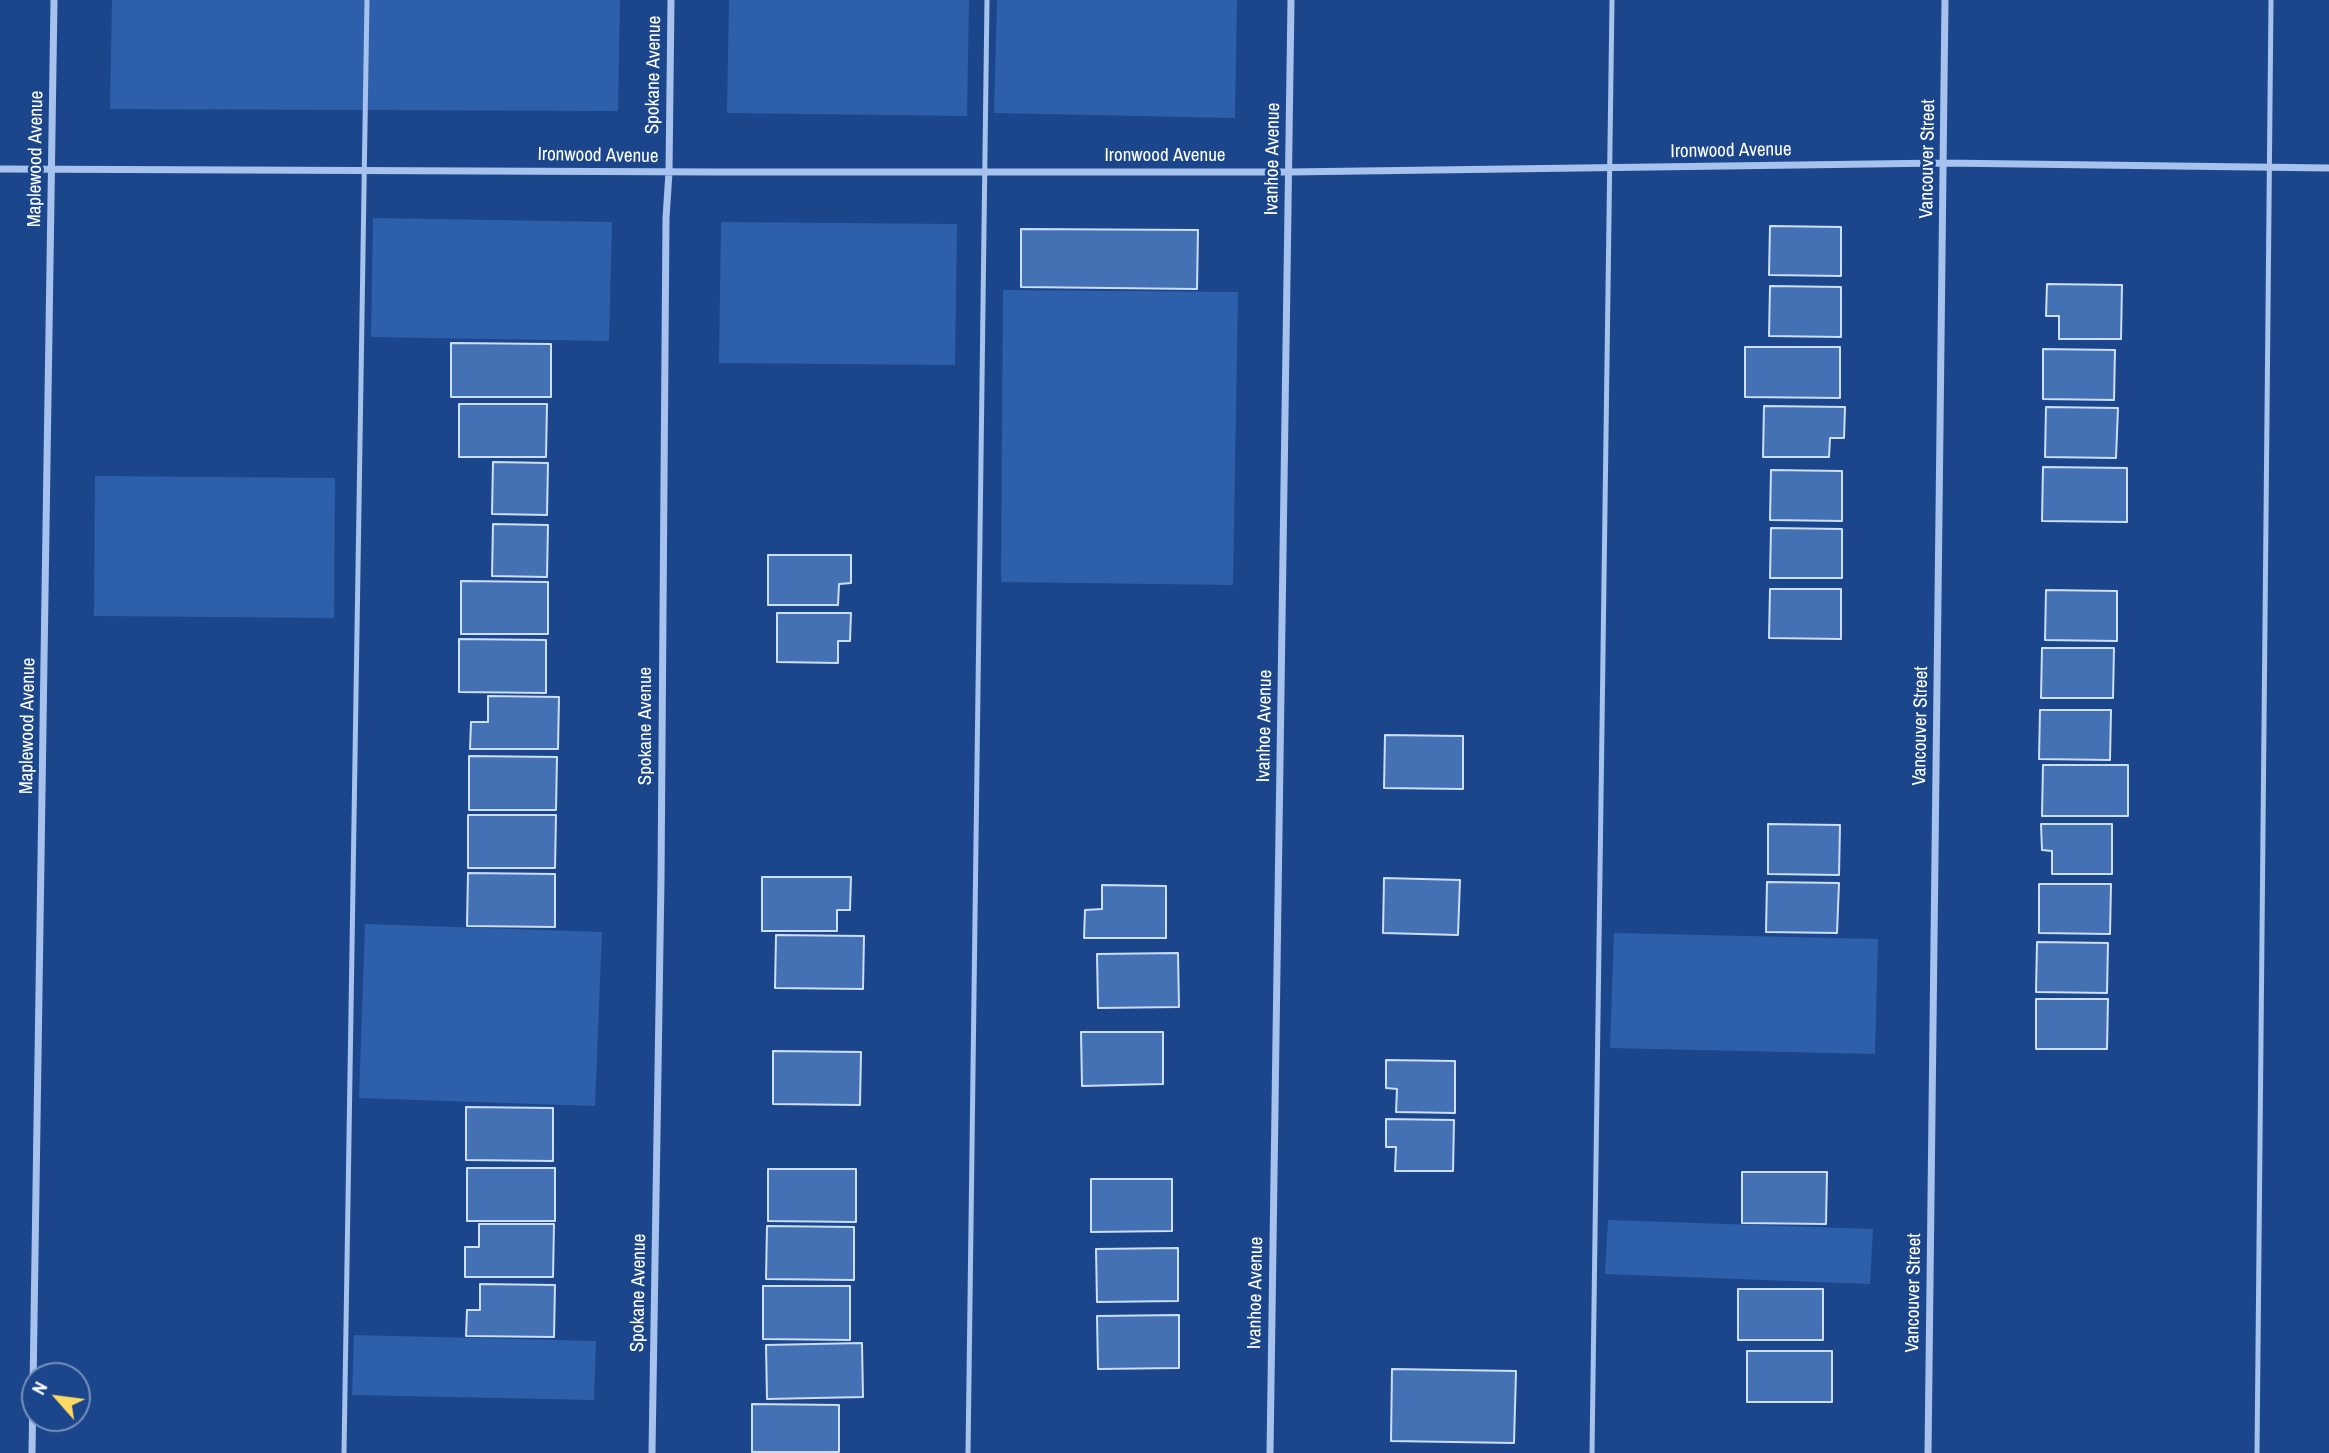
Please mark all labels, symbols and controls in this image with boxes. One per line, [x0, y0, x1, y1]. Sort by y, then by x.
street label: Spokane Avenue [642, 16, 666, 134]
street label: Maplewood Avenue [23, 91, 49, 227]
street label: Vancouver Street [1916, 99, 1940, 219]
street label: Ivanhoe Avenue [1261, 103, 1285, 215]
street label: Ironwood Avenue [1670, 139, 1792, 163]
street label: Ironwood Avenue [537, 144, 659, 168]
street label: Ironwood Avenue [1105, 145, 1225, 167]
street label: Maplewood Avenue [15, 658, 41, 794]
street label: Vancouver Street [1909, 666, 1933, 786]
street label: Spokane Avenue [635, 667, 657, 785]
street label: Ivanhoe Avenue [1253, 670, 1277, 782]
street label: Vancouver Street [1902, 1233, 1926, 1353]
street label: Spokane Avenue [627, 1234, 651, 1352]
street label: Ivanhoe Avenue [1244, 1237, 1268, 1349]
north arrow [21, 1362, 91, 1432]
text: N [25, 1377, 53, 1399]

